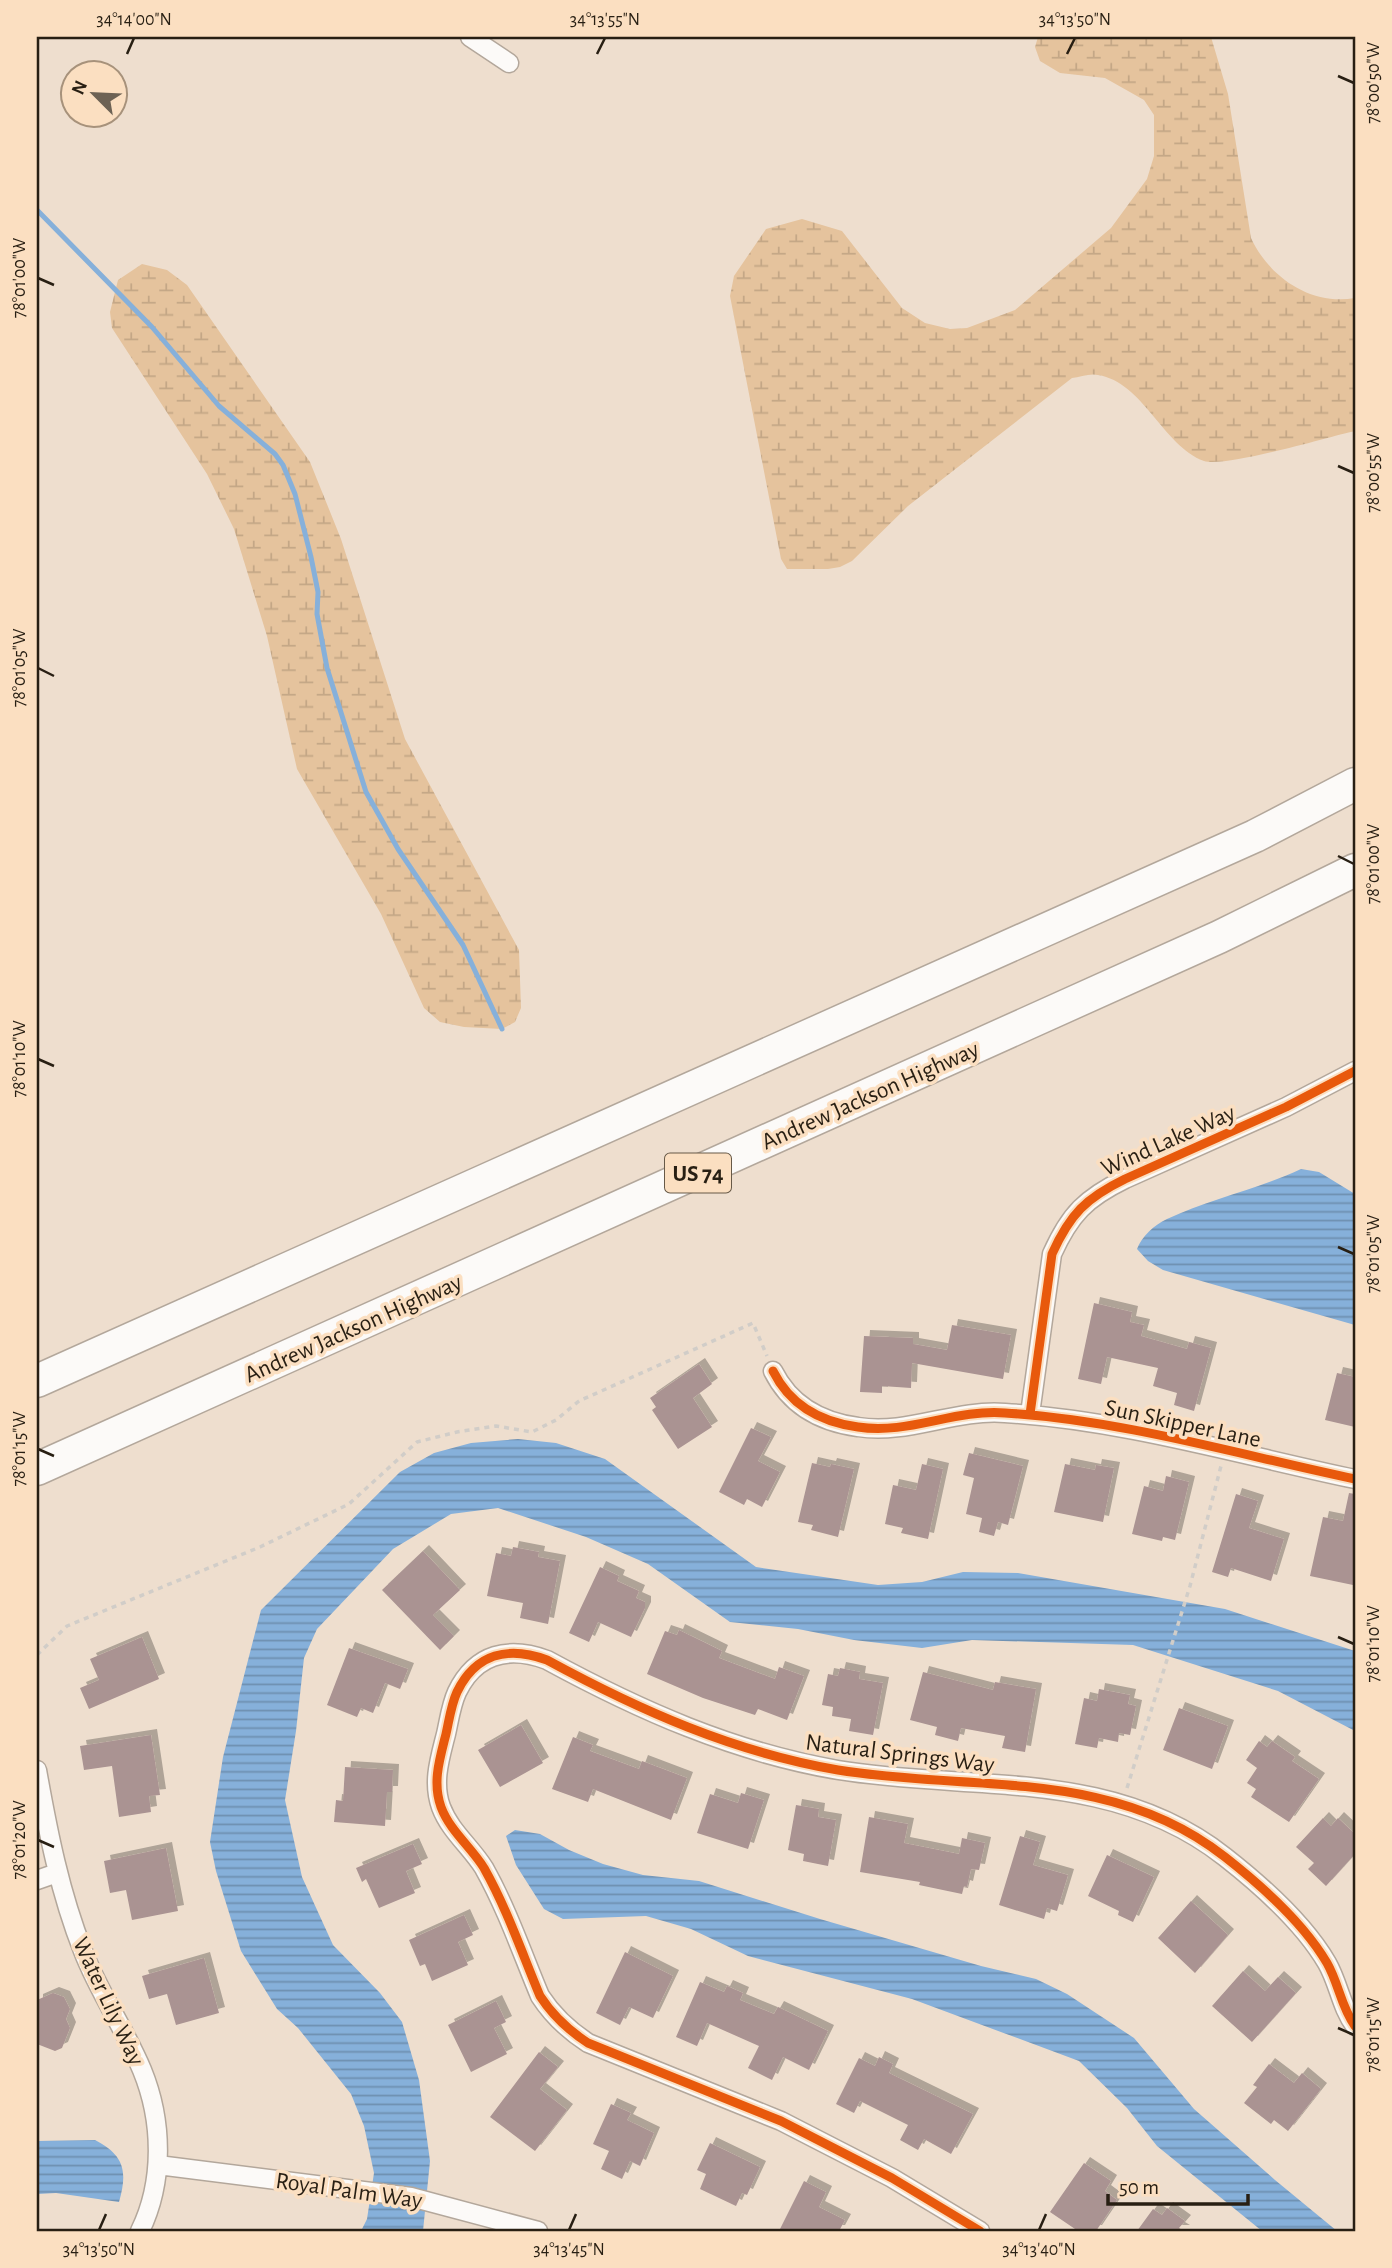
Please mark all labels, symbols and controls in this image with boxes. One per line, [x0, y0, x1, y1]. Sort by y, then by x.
text: 34°14'00"N [96, 11, 172, 29]
text: 34°13'55"N [570, 11, 640, 29]
text: 34°13'50"N [1039, 11, 1111, 29]
text: 78°00'50"W [1365, 42, 1383, 124]
north arrow [60, 60, 130, 130]
text: N [68, 78, 91, 98]
text: 78°01'00"W [11, 238, 29, 318]
text: 78°00'55"W [1365, 433, 1383, 513]
text: 78°01'05"W [11, 629, 29, 707]
text: 78°01'00"W [1365, 824, 1383, 904]
text: 78°01'10"W [11, 1020, 29, 1098]
street label: Andrew Jackson Highway [758, 1037, 983, 1155]
street label: Wind Lake Way [1098, 1101, 1239, 1181]
road number: US 74 [665, 1154, 731, 1192]
text: 78°01'05"W [1365, 1215, 1383, 1293]
street label: Andrew Jackson Highway [241, 1270, 466, 1388]
street label: Sun Skipper Lane [1103, 1396, 1263, 1452]
text: 78°01'15"W [11, 1411, 29, 1487]
text: 78°01'10"W [1365, 1605, 1383, 1683]
street label: Natural Springs Way [804, 1730, 996, 1777]
text: 78°01'20"W [11, 1800, 29, 1880]
street label: Water Lily Way [68, 1934, 148, 2069]
text: 78°01'15"W [1365, 1997, 1383, 2073]
scale bar [1108, 2163, 1248, 2207]
street label: Royal Palm Way [274, 2169, 424, 2213]
text: 50 m [1119, 2177, 1159, 2198]
text: 34°13'50"N [63, 2241, 135, 2259]
text: 34°13'45"N [533, 2241, 605, 2259]
text: 34°13'40"N [1002, 2241, 1076, 2259]

